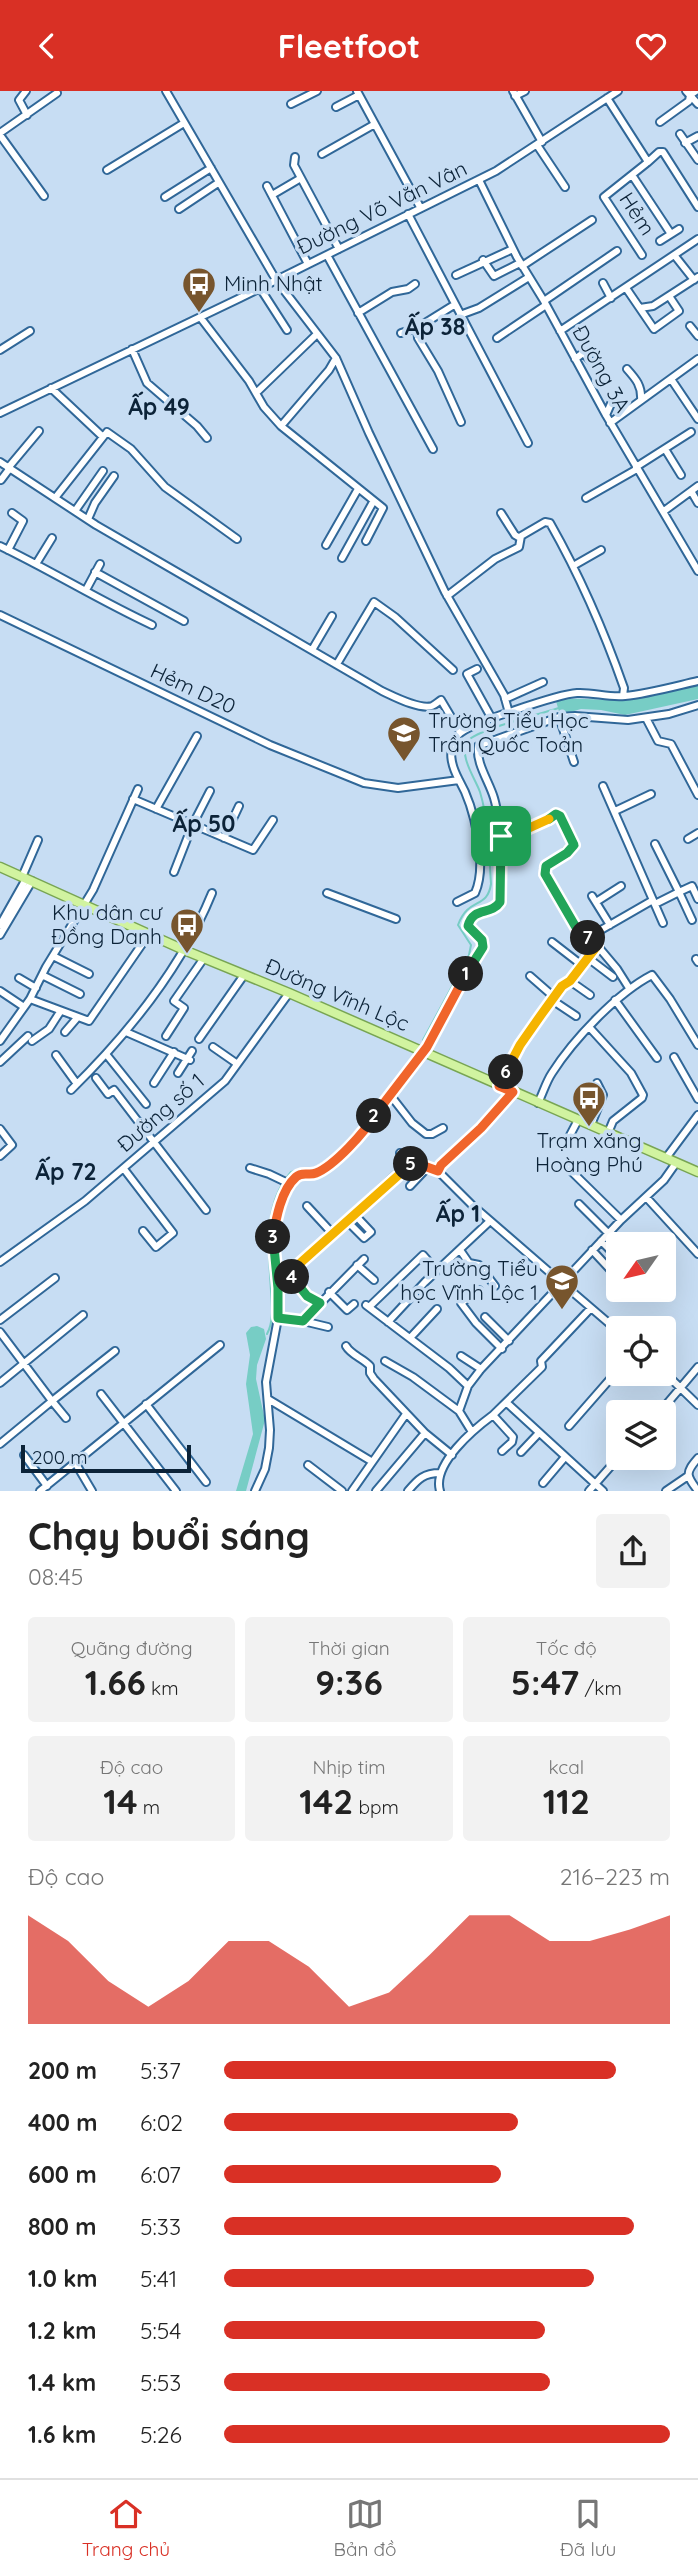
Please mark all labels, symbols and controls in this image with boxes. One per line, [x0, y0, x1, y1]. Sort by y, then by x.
text: Fleetfoot [278, 26, 420, 66]
icon: back [28, 27, 66, 65]
icon: heart [632, 27, 670, 65]
street label: Đường Võ Văn Vân [292, 155, 471, 260]
street label: Hẻm [614, 187, 661, 240]
bus stop icon: Minh Nhật [180, 265, 218, 314]
place label: Minh Nhật [224, 270, 323, 296]
district label: Ấp 38 [405, 311, 465, 341]
street label: Đường 3A [567, 321, 636, 416]
district label: Ấp 49 [128, 391, 190, 421]
street label: Hẻm D20 [147, 657, 240, 719]
place label: Trường Tiểu Học Trần Quốc Toản [428, 707, 589, 757]
school or university icon: Trường Tiểu Học Trần Quốc Toản [385, 714, 423, 763]
pin [471, 806, 531, 866]
district label: Ấp 50 [173, 808, 235, 838]
icon: arrive [482, 817, 520, 855]
place label: Khu dân cư Đồng Danh [51, 899, 163, 949]
bus stop icon: Khu dân cư Đồng Danh [168, 906, 206, 955]
pin: 7 [570, 921, 606, 955]
text: 7 [582, 925, 593, 949]
street label: Đường Vĩnh Lộc [262, 952, 413, 1036]
pin: 1 [448, 957, 484, 991]
text: 1 [462, 961, 469, 985]
pin: 6 [489, 1055, 524, 1089]
text: 6 [500, 1059, 511, 1083]
street label: Đường số 1 [112, 1067, 209, 1157]
bus stop icon: Trạm xăng Hoàng Phú [570, 1079, 608, 1128]
pin: 2 [356, 1098, 392, 1133]
text: 2 [368, 1103, 379, 1127]
place label: Trạm xăng Hoàng Phú [535, 1127, 643, 1177]
pin: 5 [394, 1147, 428, 1181]
text: 5 [405, 1151, 416, 1175]
district label: Ấp 72 [35, 1156, 97, 1186]
district label: Ấp 1 [436, 1198, 480, 1228]
pin: 3 [256, 1219, 290, 1255]
text: 3 [267, 1224, 278, 1248]
north arrow [606, 1232, 676, 1302]
map controls [606, 1232, 676, 1470]
place label: Trường Tiểu học Vĩnh Lộc 1 [400, 1255, 538, 1305]
pin: 4 [274, 1259, 310, 1295]
school or university icon: Trường Tiểu học Vĩnh Lộc 1 [543, 1262, 581, 1311]
text: 4 [286, 1264, 297, 1288]
button: locate [606, 1316, 676, 1386]
button: layers [606, 1400, 676, 1470]
scale bar [21, 1442, 191, 1474]
text: 200 m [32, 1445, 88, 1469]
text: Chạy buổi sáng [28, 1512, 310, 1560]
button: share [596, 1514, 670, 1588]
text: 08:45 [28, 1562, 83, 1591]
text: Quãng đường [71, 1636, 193, 1660]
text: Thời gian [308, 1636, 390, 1660]
text: Tốc độ [536, 1636, 597, 1660]
text: 1.66 [85, 1660, 146, 1704]
text: 9:36 [315, 1660, 383, 1704]
text: 5:47 [511, 1660, 579, 1704]
text: km [146, 1676, 179, 1700]
text: /km [579, 1676, 622, 1700]
text: Độ cao [100, 1755, 163, 1779]
text: Nhịp tim [312, 1755, 386, 1779]
text: kcal [549, 1755, 584, 1779]
text: 14 [103, 1779, 138, 1823]
text: 142 [299, 1779, 353, 1823]
text: 112 [543, 1779, 590, 1823]
text: m [138, 1795, 160, 1819]
text: bpm [353, 1795, 399, 1819]
text: Độ cao [28, 1862, 104, 1891]
text: 216–223 m [560, 1862, 670, 1891]
text: 200 m [28, 2056, 97, 2085]
text: 5:37 [140, 2056, 181, 2085]
text: 400 m [28, 2108, 97, 2137]
text: 6:02 [140, 2108, 183, 2137]
text: 600 m [28, 2160, 97, 2189]
text: 6:07 [140, 2160, 181, 2189]
text: 800 m [28, 2212, 97, 2241]
text: 5:33 [140, 2212, 181, 2241]
text: 1.0 km [28, 2264, 98, 2293]
text: 5:41 [140, 2264, 177, 2293]
text: 1.2 km [28, 2316, 97, 2345]
text: 5:54 [140, 2316, 182, 2345]
text: 1.4 km [28, 2368, 96, 2397]
text: 5:53 [140, 2368, 181, 2397]
text: 1.6 km [28, 2420, 96, 2449]
text: 5:26 [140, 2420, 182, 2449]
tab: Trang chủ [82, 2495, 170, 2561]
tab: Bản đồ [334, 2495, 397, 2561]
tab: Đã lưu [560, 2495, 616, 2561]

